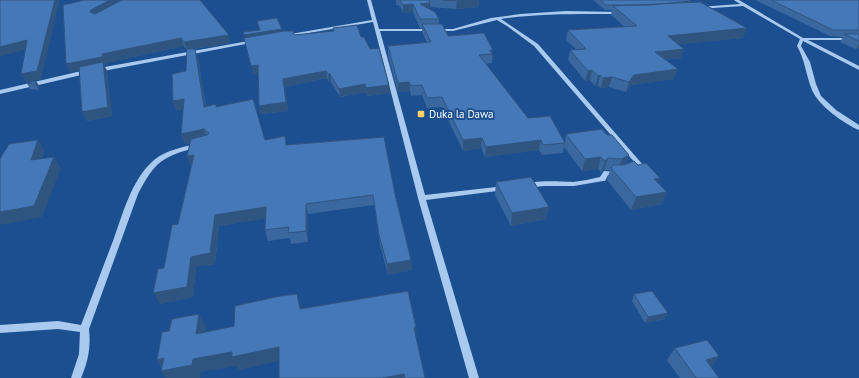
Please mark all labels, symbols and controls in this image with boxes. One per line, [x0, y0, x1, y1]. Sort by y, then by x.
place label: Duka la Dawa [429, 107, 494, 121]
marker: Duka la Dawa [416, 109, 426, 119]

